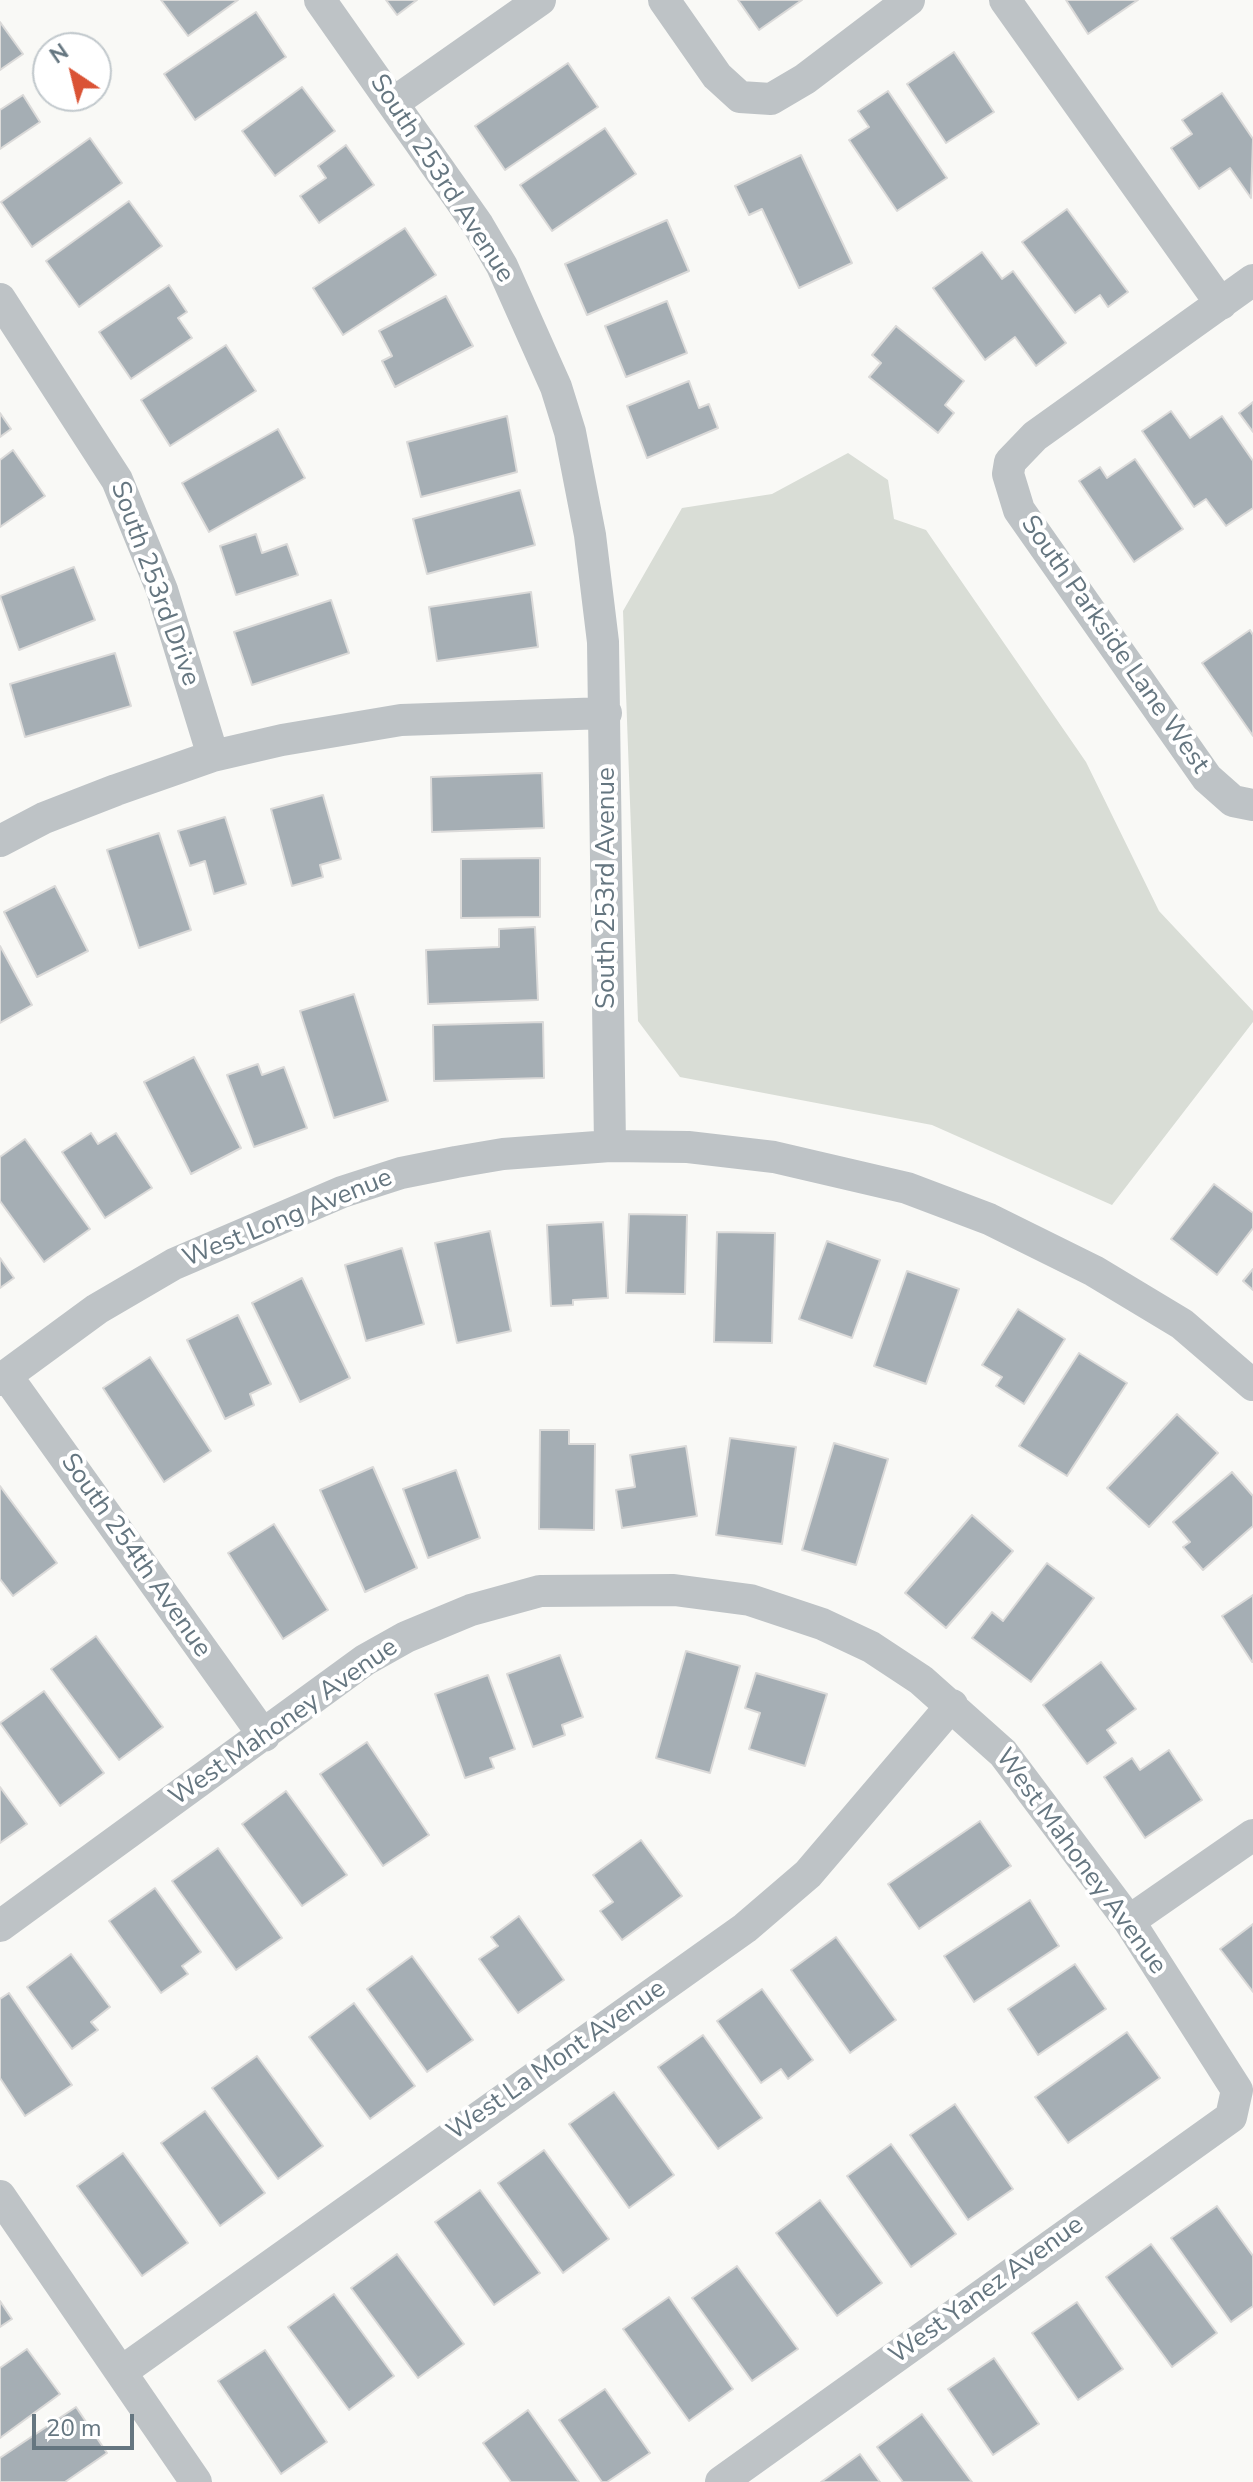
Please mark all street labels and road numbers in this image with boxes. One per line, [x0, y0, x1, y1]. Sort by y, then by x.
street label: South 253rd Avenue [362, 69, 520, 289]
street label: South 253rd Drive [103, 478, 205, 690]
street label: South Parkside Lane West [1013, 510, 1215, 780]
street label: South 253rd Avenue [592, 767, 624, 1009]
street label: West Long Avenue [179, 1163, 397, 1275]
street label: South 254th Avenue [53, 1448, 217, 1664]
street label: West Mahoney Avenue [164, 1632, 404, 1814]
street label: West Mahoney Avenue [988, 1743, 1172, 1981]
street label: West La Mont Avenue [442, 1974, 672, 2148]
street label: West Yanez Avenue [884, 2210, 1090, 2372]

